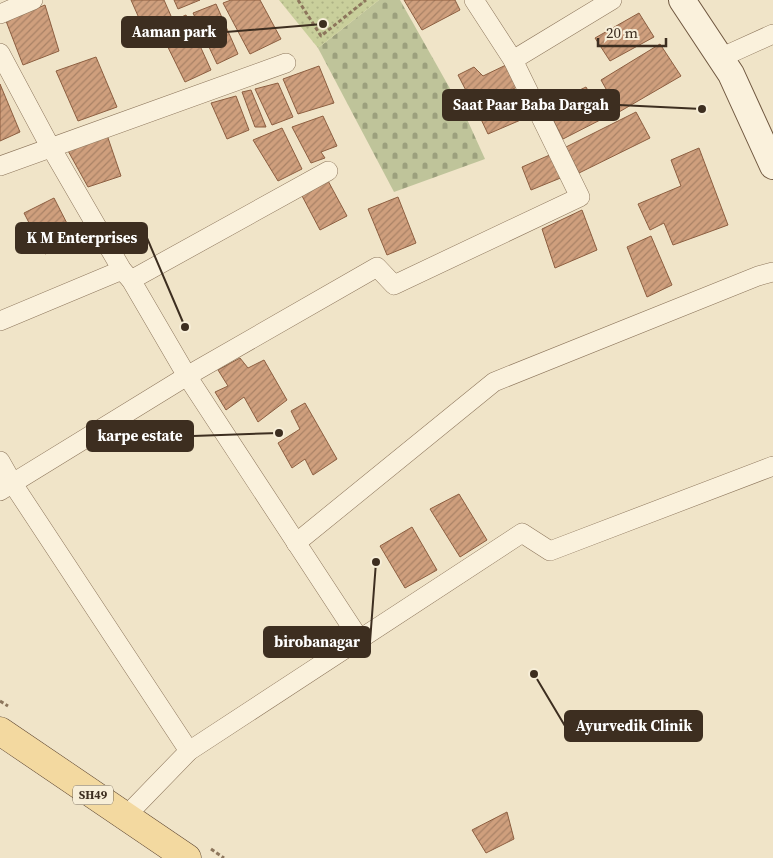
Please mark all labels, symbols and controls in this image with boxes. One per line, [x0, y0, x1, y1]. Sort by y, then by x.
scale bar [598, 15, 666, 47]
callout: Aaman park [122, 17, 226, 47]
text: Aaman park [132, 21, 216, 42]
text: 20 m [606, 22, 638, 43]
callout: Saat Paar Baba Dargah [443, 90, 619, 120]
text: Saat Paar Baba Dargah [453, 94, 609, 115]
callout: K M Enterprises [16, 223, 147, 253]
text: K M Enterprises [27, 227, 138, 248]
callout: karpe estate [87, 421, 193, 451]
text: karpe estate [97, 425, 183, 446]
callout: birobanagar [264, 627, 370, 657]
text: birobanagar [274, 631, 360, 652]
callout: Ayurvedik Clinik [565, 711, 702, 741]
text: Ayurvedik Clinik [576, 715, 692, 736]
road number: SH49 [73, 786, 113, 804]

